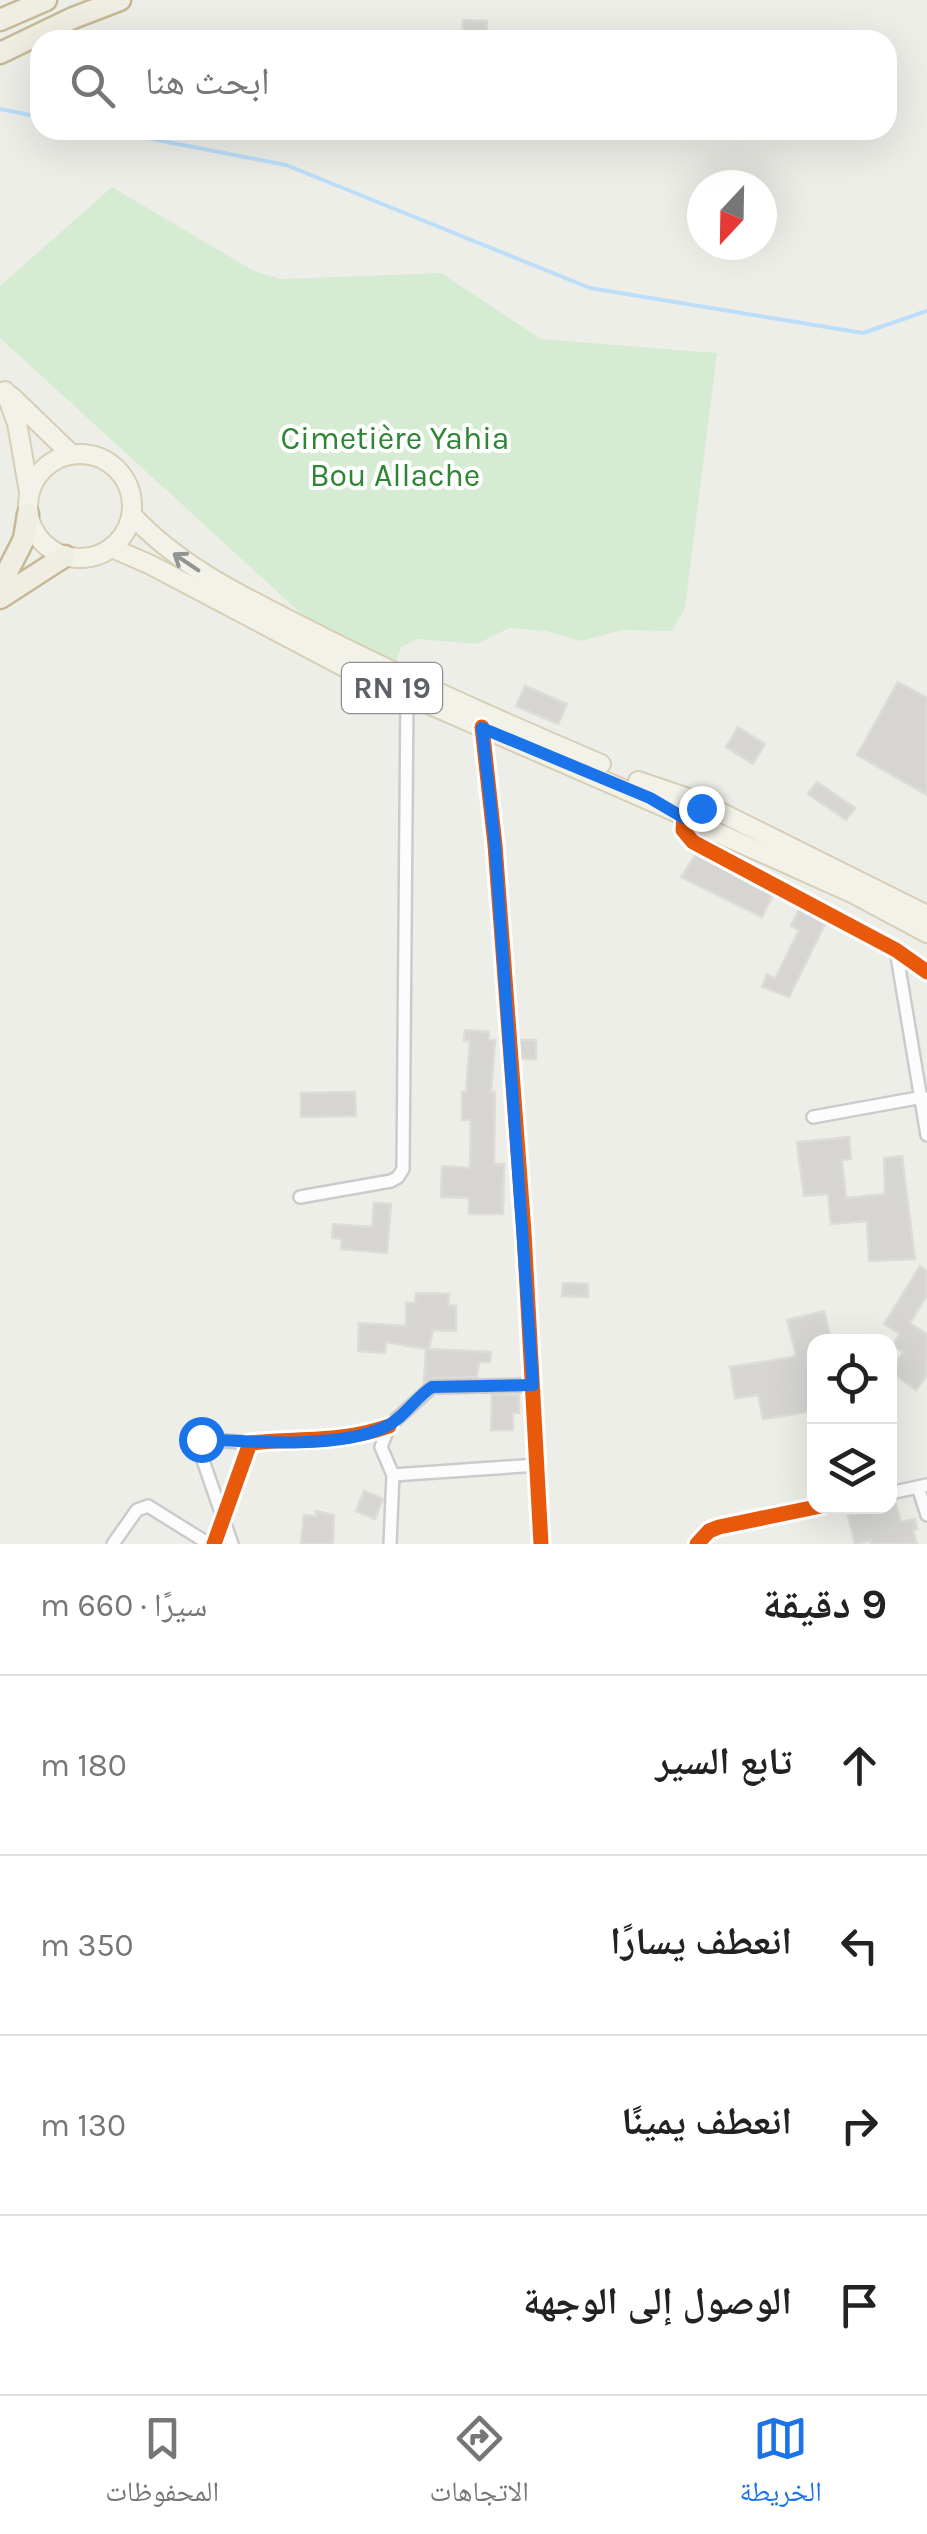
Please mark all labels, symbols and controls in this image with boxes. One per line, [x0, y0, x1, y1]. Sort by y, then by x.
search box [30, 30, 897, 140]
icon: search [65, 58, 120, 113]
text: ابحث هنا [145, 59, 270, 104]
north arrow [687, 170, 777, 260]
park label: Cimetière Yahia Bou Allache [281, 420, 509, 494]
one-way arrow [173, 551, 201, 572]
road number: RN 19 [342, 663, 442, 713]
route end [679, 786, 725, 832]
map controls [807, 1334, 897, 1514]
button: locate [807, 1334, 897, 1424]
route start [179, 1417, 225, 1463]
button: layers [807, 1424, 897, 1514]
text: 9 دقيقة [763, 1579, 887, 1629]
text: سيرًا · 660 m [40, 1587, 207, 1624]
icon: ahead [832, 1738, 887, 1793]
text: تابع السير [656, 1739, 792, 1784]
text: 180 m [40, 1747, 127, 1784]
icon: left [832, 1918, 887, 1973]
text: انعطف يسارًا [610, 1919, 792, 1964]
text: 350 m [40, 1927, 134, 1964]
icon: right [832, 2098, 887, 2153]
text: انعطف يمينًا [621, 2099, 792, 2144]
text: 130 m [40, 2107, 126, 2144]
icon: arrive [832, 2278, 887, 2333]
text: الوصول إلى الوجهة [523, 2279, 792, 2324]
tab: المحفوظات [105, 2411, 219, 2519]
tab: الاتجاهات [430, 2411, 529, 2519]
tab: الخريطة [739, 2411, 822, 2519]

